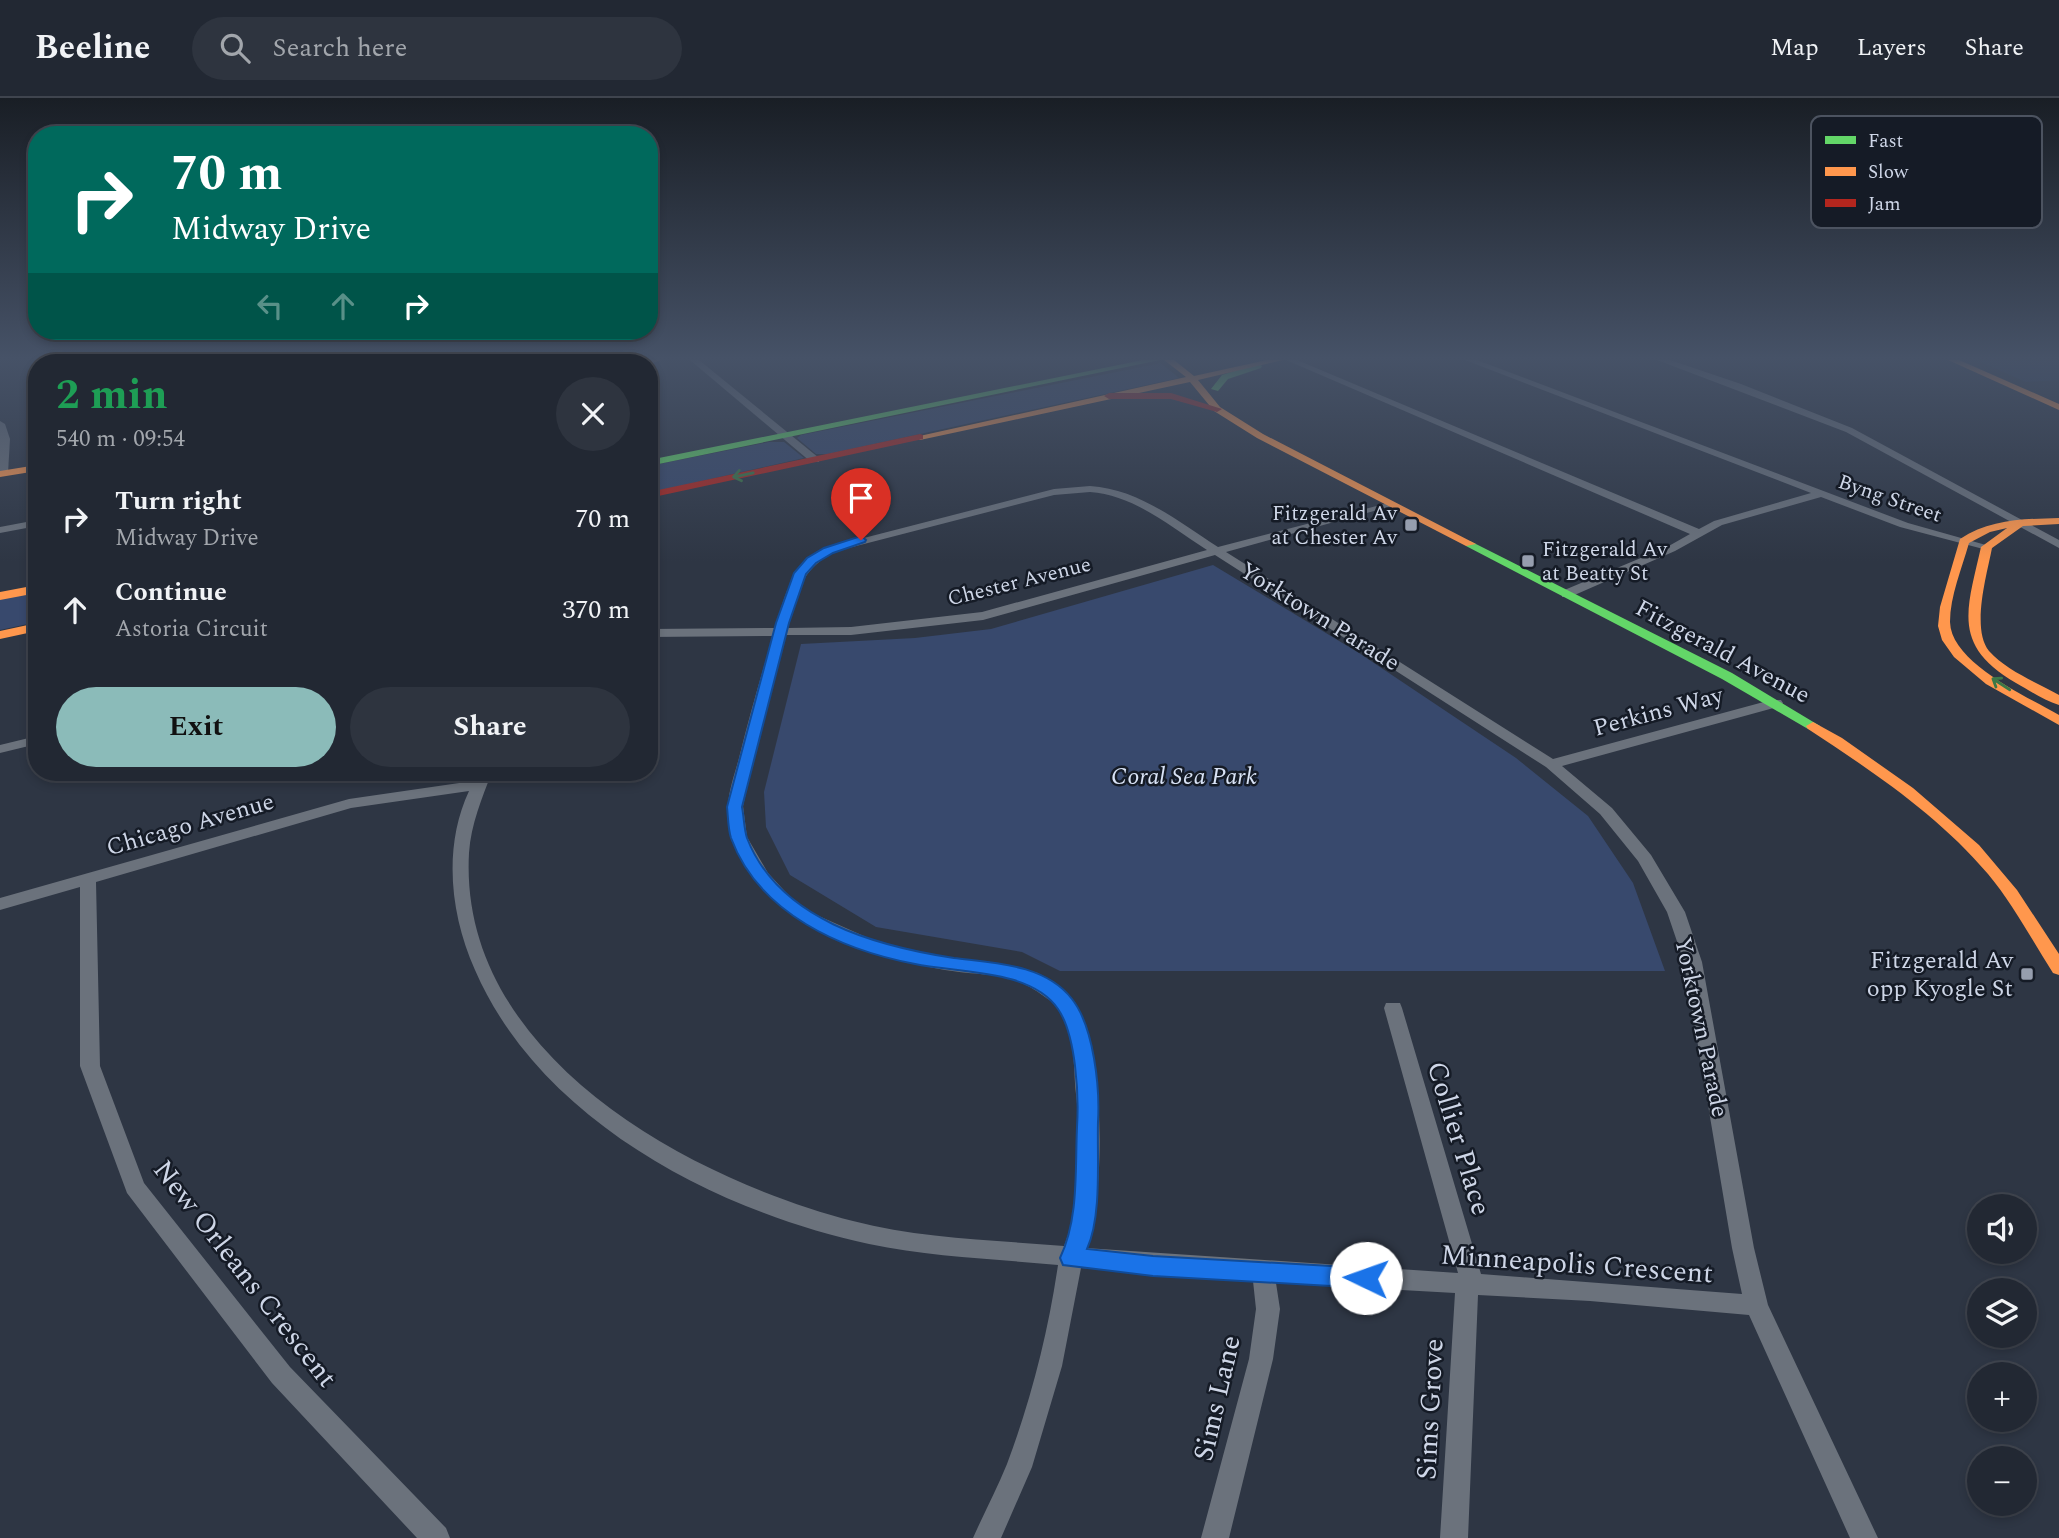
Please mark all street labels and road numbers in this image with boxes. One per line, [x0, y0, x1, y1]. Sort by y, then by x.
street label: Byng Street [1833, 466, 1946, 532]
street label: Chester Avenue [944, 549, 1094, 615]
street label: Yorktown Parade [1232, 553, 1407, 681]
street label: Fitzgerald Avenue [1629, 591, 1816, 713]
street label: Perkins Way [1589, 677, 1729, 747]
street label: Chicago Avenue [102, 784, 278, 866]
street label: Yorktown Parade [1664, 934, 1738, 1121]
street label: Collier Place [1415, 1056, 1502, 1221]
street label: New Orleans Crescent [142, 1151, 348, 1397]
street label: Minneapolis Crescent [1439, 1234, 1715, 1295]
street label: Sims Lane [1182, 1331, 1253, 1466]
street label: Sims Grove [1405, 1337, 1456, 1481]

